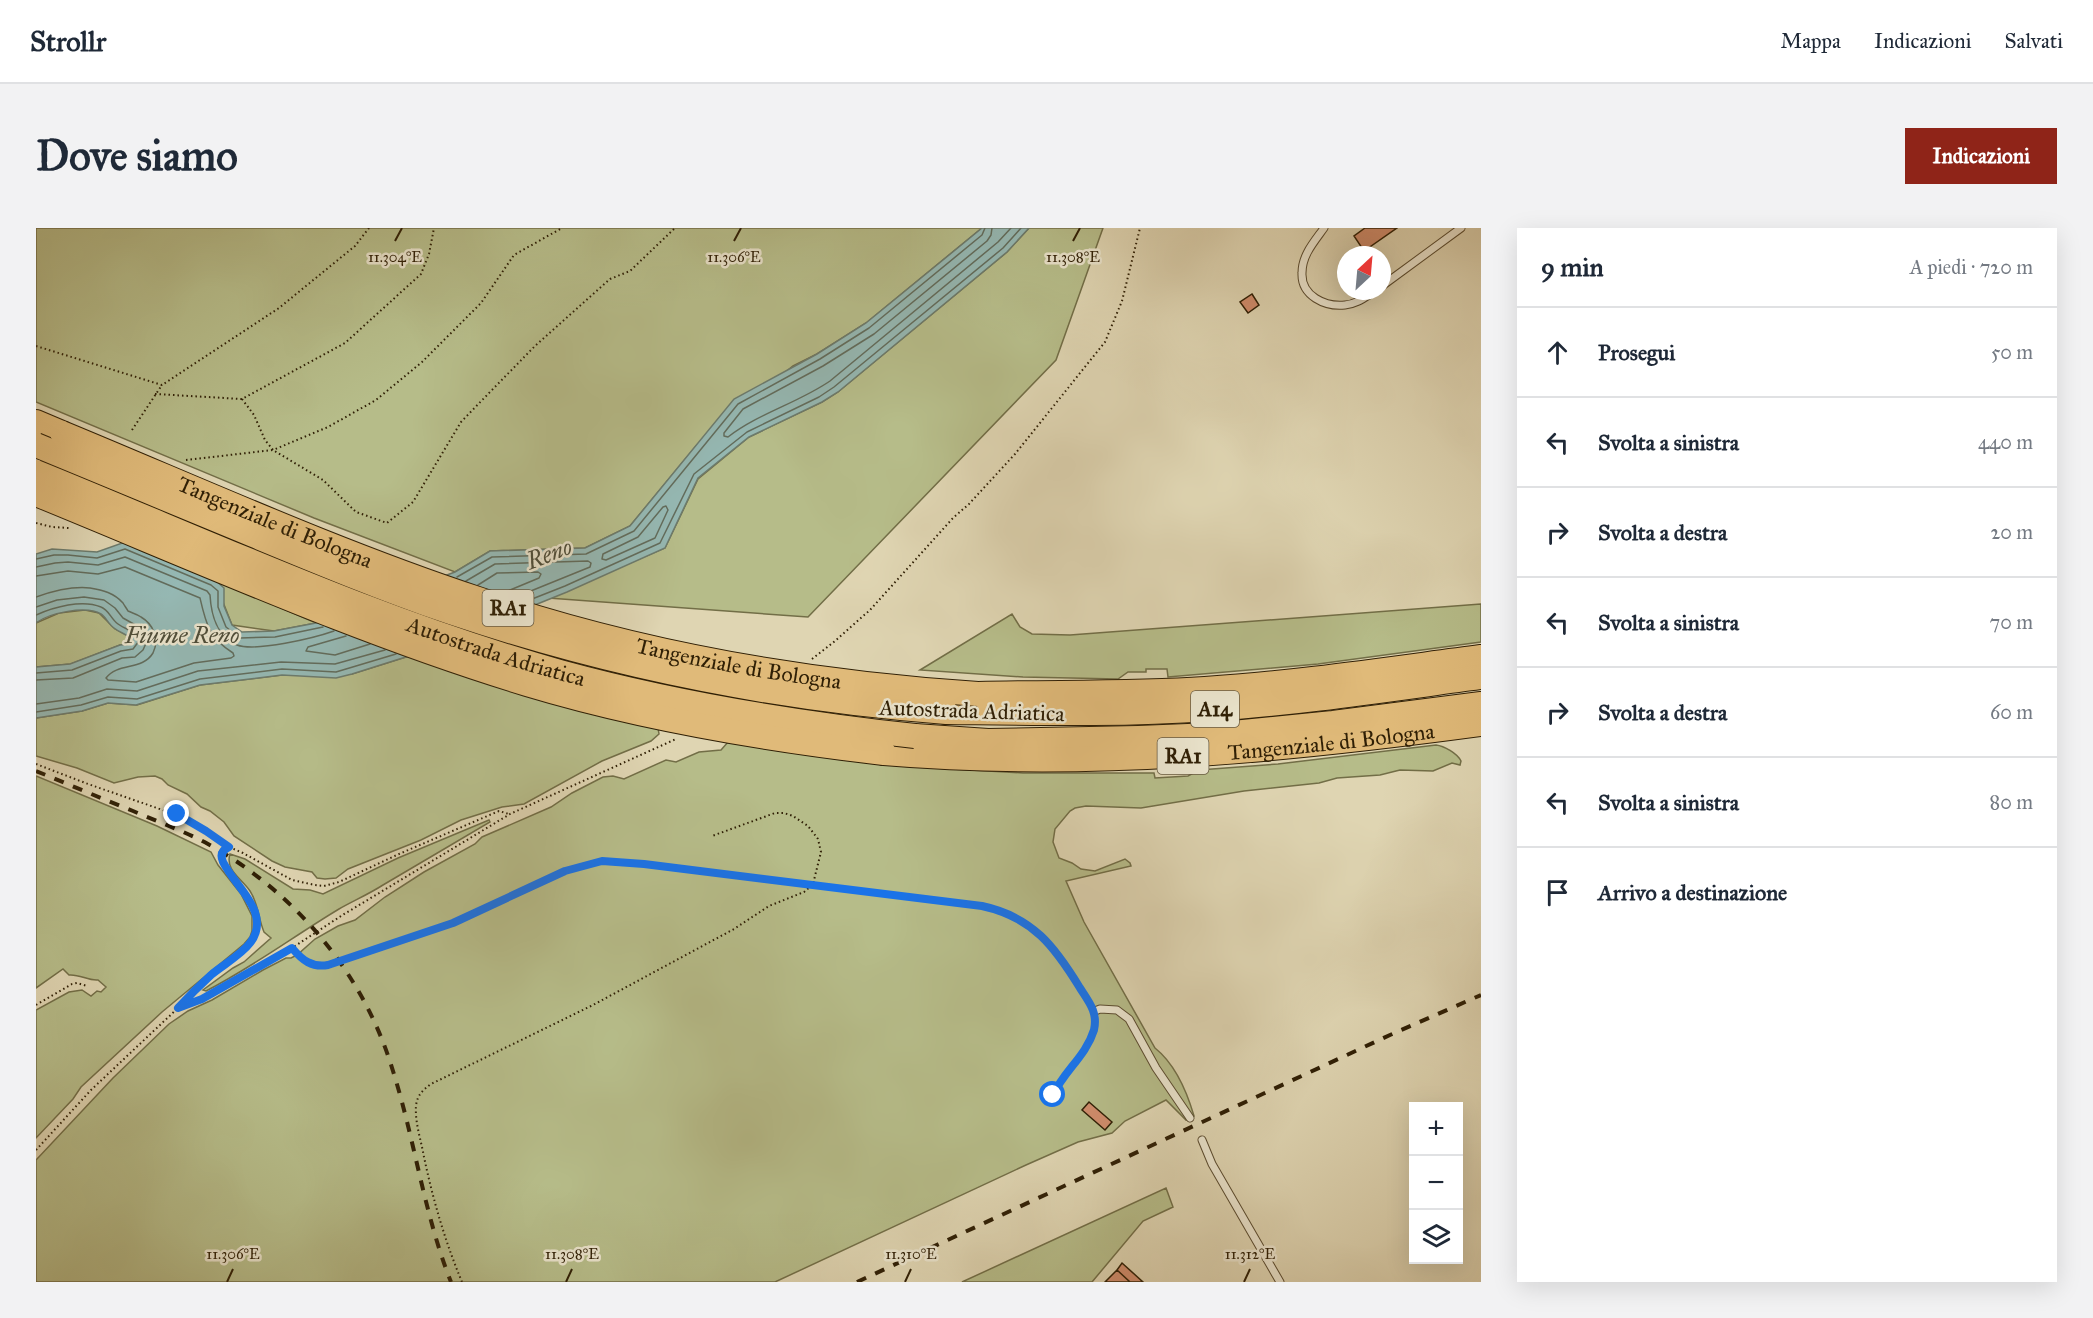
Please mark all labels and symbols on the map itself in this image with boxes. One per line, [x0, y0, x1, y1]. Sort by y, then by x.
north arrow [1337, 246, 1391, 300]
text: 11.304°E [368, 248, 422, 266]
text: 11.306°E [707, 248, 761, 266]
text: 11.308°E [1046, 248, 1100, 266]
street label: Tangenziale di Bologna [174, 470, 377, 574]
water label: Reno [521, 532, 576, 577]
road number: RA1 [482, 590, 534, 626]
street label: Autostrada Adriatica [402, 610, 589, 692]
water label: Fiume Reno [124, 620, 239, 650]
street label: Tangenziale di Bologna [633, 632, 843, 695]
road number: A14 [1191, 691, 1239, 727]
street label: Autostrada Adriatica [878, 694, 1066, 727]
street label: Tangenziale di Bologna [1227, 717, 1437, 766]
road number: RA1 [1158, 738, 1208, 774]
route end [163, 800, 189, 826]
route start [1039, 1081, 1065, 1107]
text: 11.306°E [206, 1245, 260, 1263]
text: 11.308°E [545, 1245, 599, 1263]
text: 11.310°E [885, 1245, 937, 1263]
text: 11.312°E [1225, 1245, 1275, 1263]

